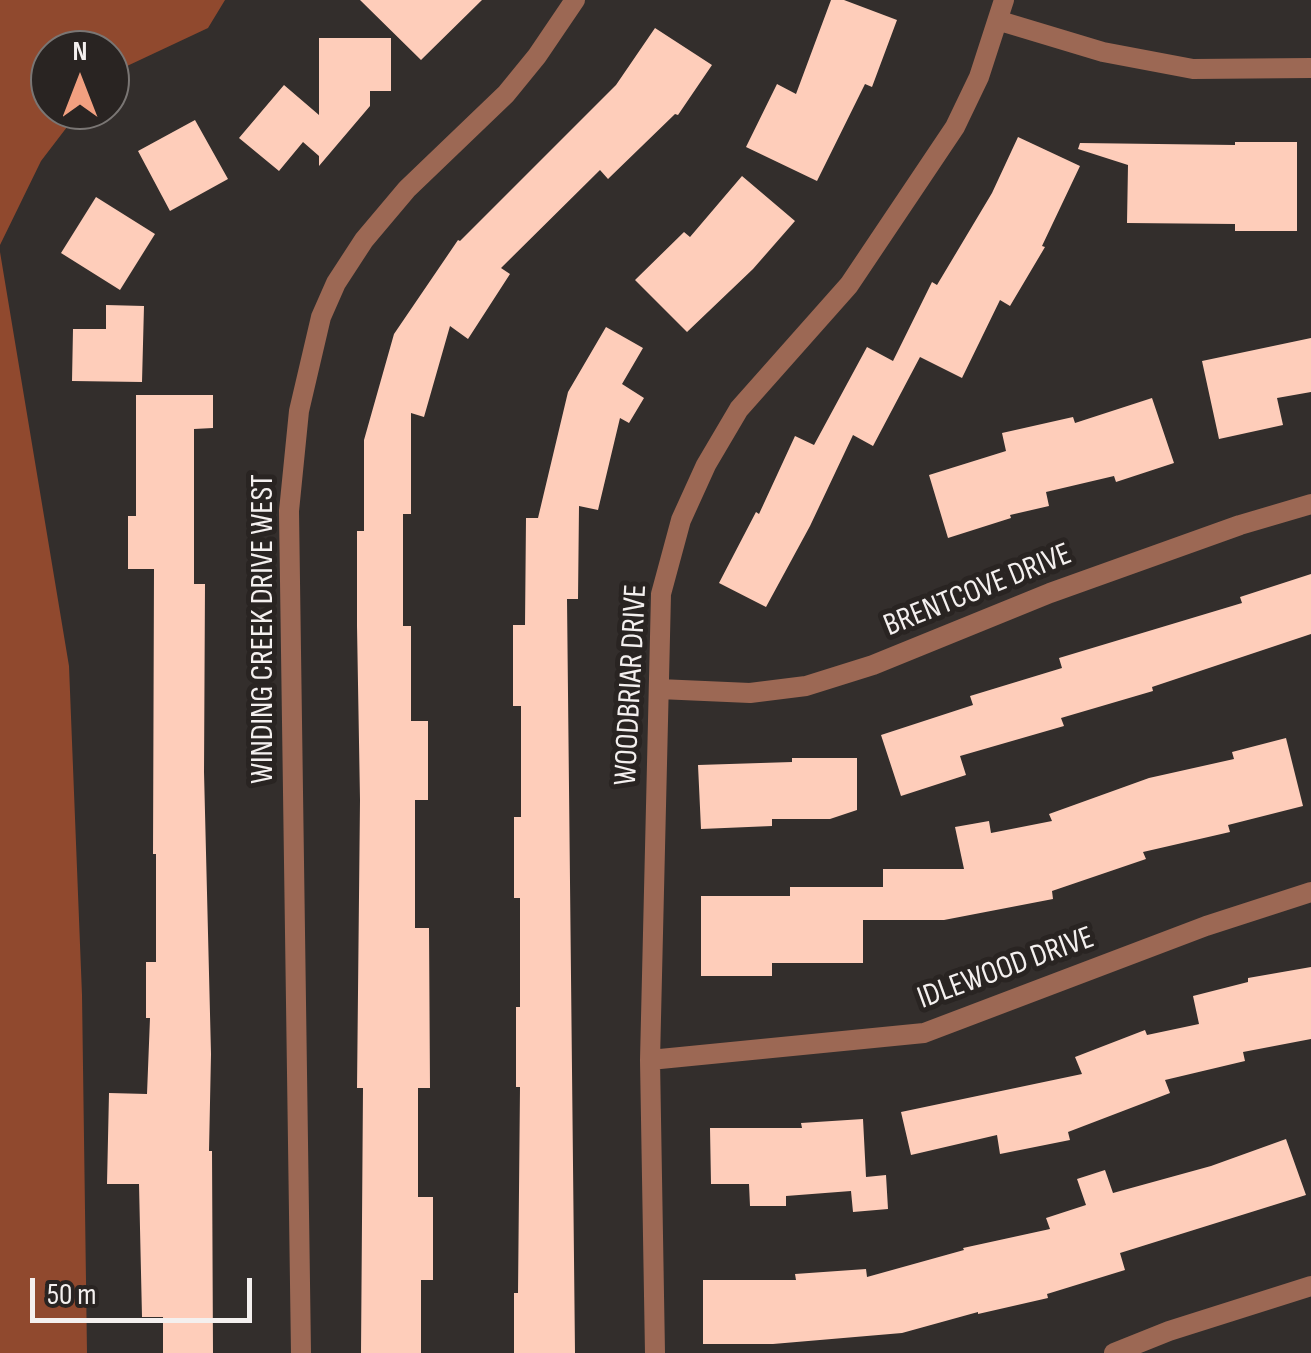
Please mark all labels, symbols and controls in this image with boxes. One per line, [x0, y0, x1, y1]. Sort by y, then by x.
north arrow [30, 30, 130, 130]
text: N [73, 35, 87, 68]
street label: WINDING CREEK DRIVE WEST [245, 474, 283, 784]
street label: BRENTCOVE DRIVE [879, 536, 1077, 646]
street label: WOODBRIAR DRIVE [608, 583, 656, 787]
street label: IDLEWOOD DRIVE [913, 919, 1099, 1019]
scale bar [35, 1258, 258, 1320]
text: 50 m [47, 1277, 96, 1313]

